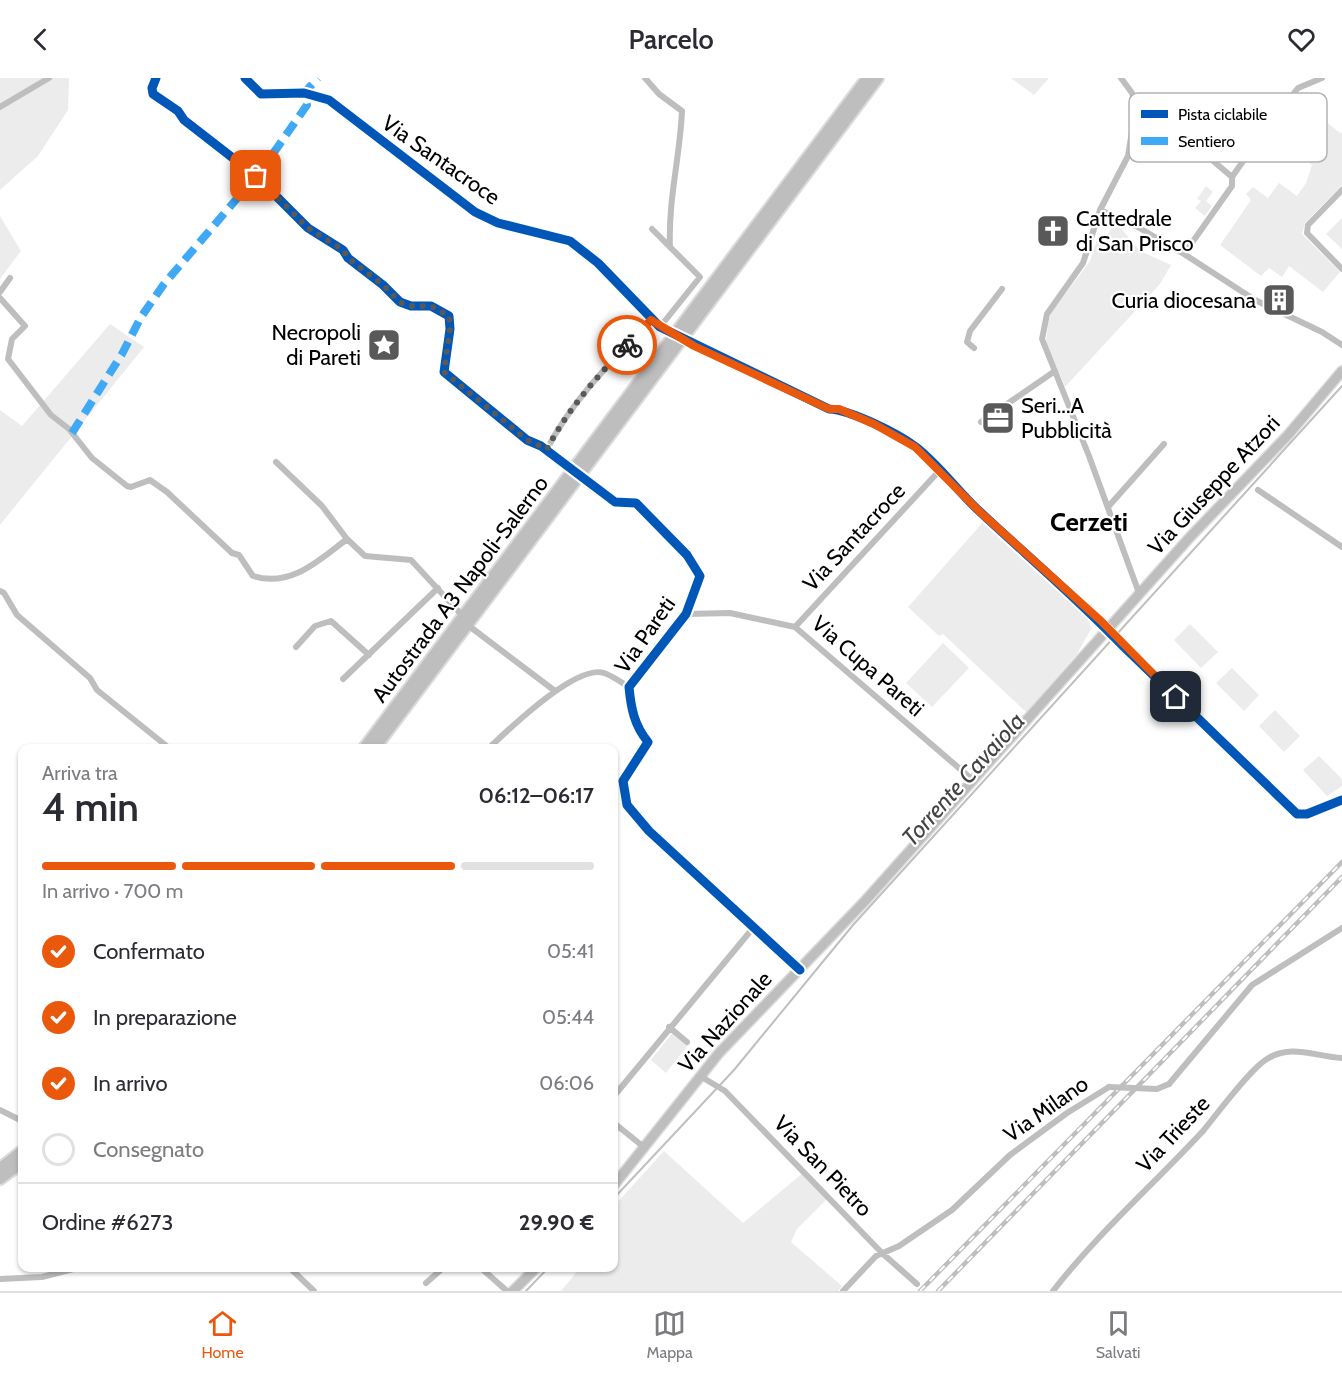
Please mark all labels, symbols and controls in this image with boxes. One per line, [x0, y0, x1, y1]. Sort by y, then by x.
icon: back [24, 23, 57, 56]
text: Parcelo [628, 23, 714, 56]
icon: heart [1285, 23, 1318, 56]
legend [1129, 93, 1327, 162]
text: Pista ciclabile [1178, 105, 1267, 124]
street label: Via Santacroce [377, 109, 505, 211]
text: Sentiero [1178, 132, 1235, 151]
pin [230, 150, 281, 201]
icon: bag [239, 159, 272, 192]
place label: Cattedrale di San Prisco [1076, 205, 1194, 257]
church icon: Cattedrale di San Prisco [1035, 213, 1071, 249]
building icon: Curia diocesana [1261, 282, 1297, 318]
place label: Curia diocesana [1112, 287, 1256, 314]
courier [597, 315, 657, 375]
place label: Necropoli di Pareti [272, 319, 361, 371]
place icon: Necropoli di Pareti [366, 327, 402, 363]
icon: bike [611, 329, 644, 362]
place label: Seri...A Pubblicità [1021, 392, 1112, 444]
office icon: Seri...A Pubblicità [980, 400, 1016, 436]
street label: Via Giuseppe Atzori [1143, 410, 1285, 560]
street label: Autostrada A3 Napoli-Salerno [366, 470, 554, 708]
street label: Via Santacroce [797, 477, 911, 597]
district label: Cerzeti [1050, 506, 1128, 538]
street label: Via Pareti [609, 591, 681, 679]
street label: Via Cupa Pareti [806, 610, 930, 722]
pin [1150, 671, 1201, 722]
icon: home [1159, 680, 1192, 713]
water label: Torrente Cavaiola [895, 706, 1031, 852]
text: Arriva tra [42, 761, 118, 785]
text: 06:12–06:17 [479, 782, 594, 809]
text: 4 min [42, 783, 139, 831]
text: In arrivo · 700 m [42, 879, 183, 903]
icon: check [42, 935, 75, 968]
text: Confermato [93, 938, 205, 965]
text: 05:41 [547, 939, 594, 963]
street label: Via Nazionale [673, 966, 777, 1078]
icon: check [42, 1001, 75, 1034]
text: In preparazione [93, 1004, 237, 1031]
text: 05:44 [542, 1005, 594, 1029]
icon: check [42, 1067, 75, 1100]
text: In arrivo [93, 1070, 168, 1097]
street label: Via Milano [999, 1070, 1093, 1148]
text: 06:06 [539, 1071, 594, 1095]
street label: Via Trieste [1131, 1090, 1215, 1178]
street label: Via San Pietro [768, 1110, 878, 1222]
text: Consegnato [93, 1136, 204, 1163]
text: Ordine #6273 [42, 1209, 173, 1236]
text: 29.90 € [519, 1209, 594, 1236]
tab: Home [202, 1307, 244, 1362]
tab: Mappa [647, 1307, 693, 1362]
tab: Salvati [1096, 1307, 1140, 1362]

